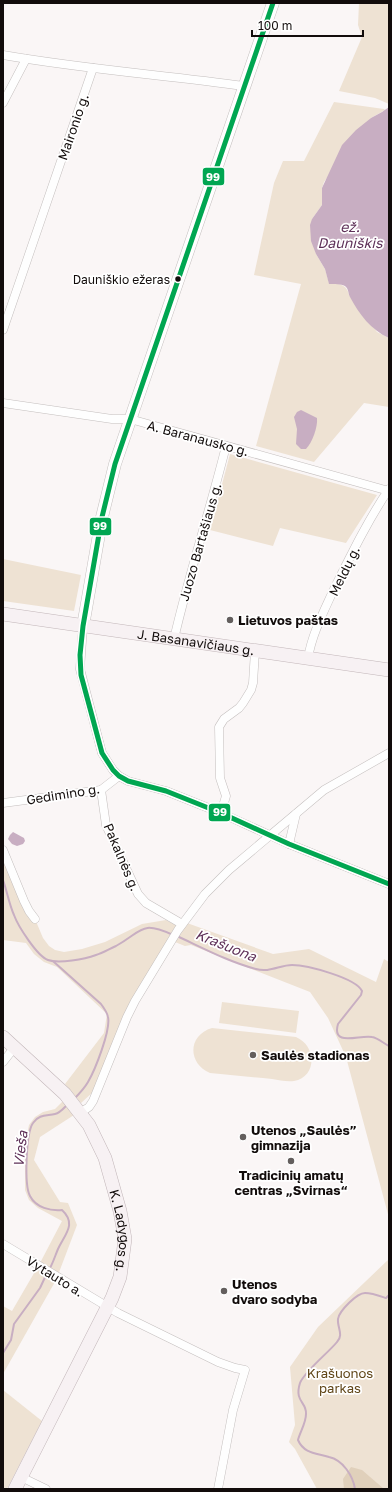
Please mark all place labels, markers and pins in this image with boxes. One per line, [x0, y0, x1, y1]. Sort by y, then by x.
place label: Dauniškio ežeras [73, 272, 170, 287]
marker: Dauniškio ežeras [173, 274, 183, 284]
place label: Lietuvos paštas [238, 612, 338, 628]
marker: Lietuvos paštas [225, 615, 235, 625]
place label: Saulės stadionas [261, 1047, 369, 1063]
marker: Saulės stadionas [248, 1050, 258, 1060]
place label: Utenos „Saulės” gimnazija [251, 1122, 357, 1153]
marker: Utenos „Saulės” gimnazija [238, 1132, 248, 1142]
marker: Tradicinių amatų centras „Svirnas“ [286, 1156, 296, 1166]
place label: Tradicinių amatų centras „Svirnas“ [235, 1167, 347, 1198]
place label: Utenos dvaro sodyba [232, 1276, 318, 1307]
marker: Utenos dvaro sodyba [219, 1286, 229, 1296]

